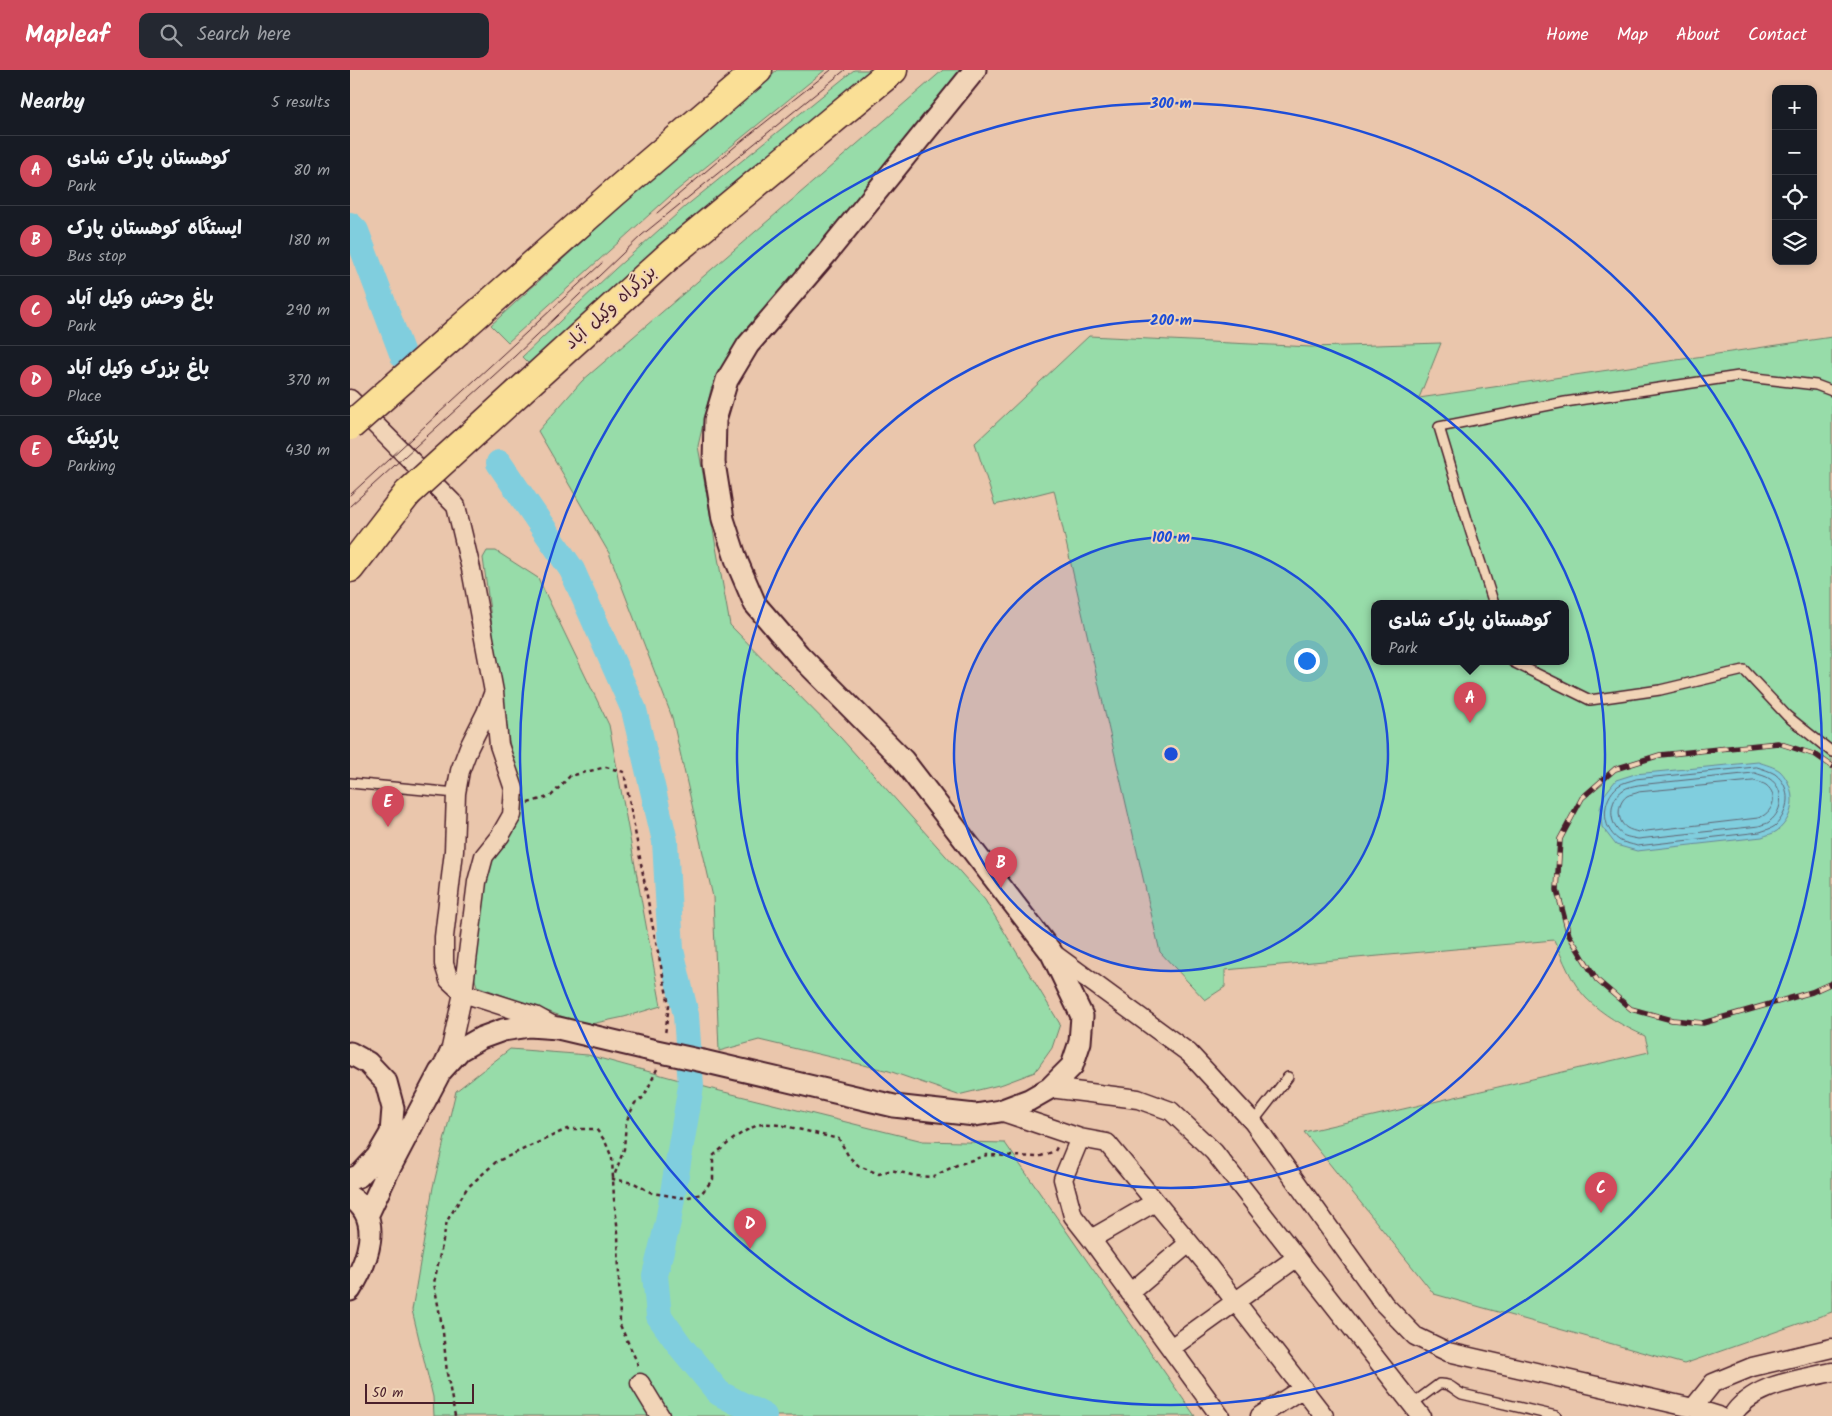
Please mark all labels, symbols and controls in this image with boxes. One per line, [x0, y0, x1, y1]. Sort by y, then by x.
search box [139, 13, 489, 58]
text: Mapleaf [25, 16, 109, 55]
text: Search here [197, 20, 291, 50]
icon: search [157, 21, 185, 49]
text: Home [1546, 21, 1589, 50]
text: Map [1617, 21, 1648, 50]
text: About [1676, 21, 1720, 50]
text: Contact [1748, 21, 1807, 50]
map controls [1772, 85, 1817, 265]
button: + [1772, 85, 1817, 130]
text: Nearby [20, 86, 85, 119]
text: 5 results [271, 90, 330, 115]
text: 300 m [1149, 92, 1192, 116]
button: − [1772, 130, 1817, 175]
text: کوهستان پارک شادی [67, 144, 230, 174]
text: A [31, 158, 41, 183]
text: 80 m [293, 158, 330, 183]
text: Park [67, 174, 96, 199]
button: locate [1772, 175, 1817, 220]
text: ایستگاه کوهستان پارک [67, 214, 242, 244]
button: layers [1772, 220, 1817, 265]
text: B [31, 228, 41, 253]
text: 180 m [288, 228, 330, 253]
text: Bus stop [67, 244, 126, 269]
street label: بزرگراه وکیل آباد [558, 259, 664, 357]
text: باغ وحش وکیل آباد [67, 284, 214, 314]
text: C [31, 298, 41, 323]
text: 290 m [286, 298, 330, 323]
text: 200 m [1150, 309, 1192, 333]
text: Park [67, 314, 96, 339]
text: باغ بزرک وکیل آباد [67, 354, 209, 384]
text: D [31, 368, 41, 393]
text: 370 m [286, 368, 330, 393]
text: Place [67, 384, 101, 409]
text: پارکینگ [67, 424, 119, 454]
text: E [32, 438, 40, 463]
text: 430 m [285, 438, 330, 463]
text: Parking [67, 454, 116, 479]
text: 100 m [1152, 526, 1190, 550]
popup [1371, 600, 1569, 665]
text: کوهستان پارک شادی [1388, 606, 1552, 636]
text: Park [1388, 636, 1417, 661]
your location [1294, 648, 1320, 674]
pin: A [1454, 682, 1486, 723]
centre of rings [1162, 745, 1180, 763]
pin: E [372, 786, 404, 827]
pin: B [985, 847, 1017, 888]
pin: C [1585, 1172, 1617, 1213]
pin: D [734, 1208, 766, 1249]
scale bar [365, 1381, 474, 1404]
text: 50 m [372, 1382, 403, 1404]

